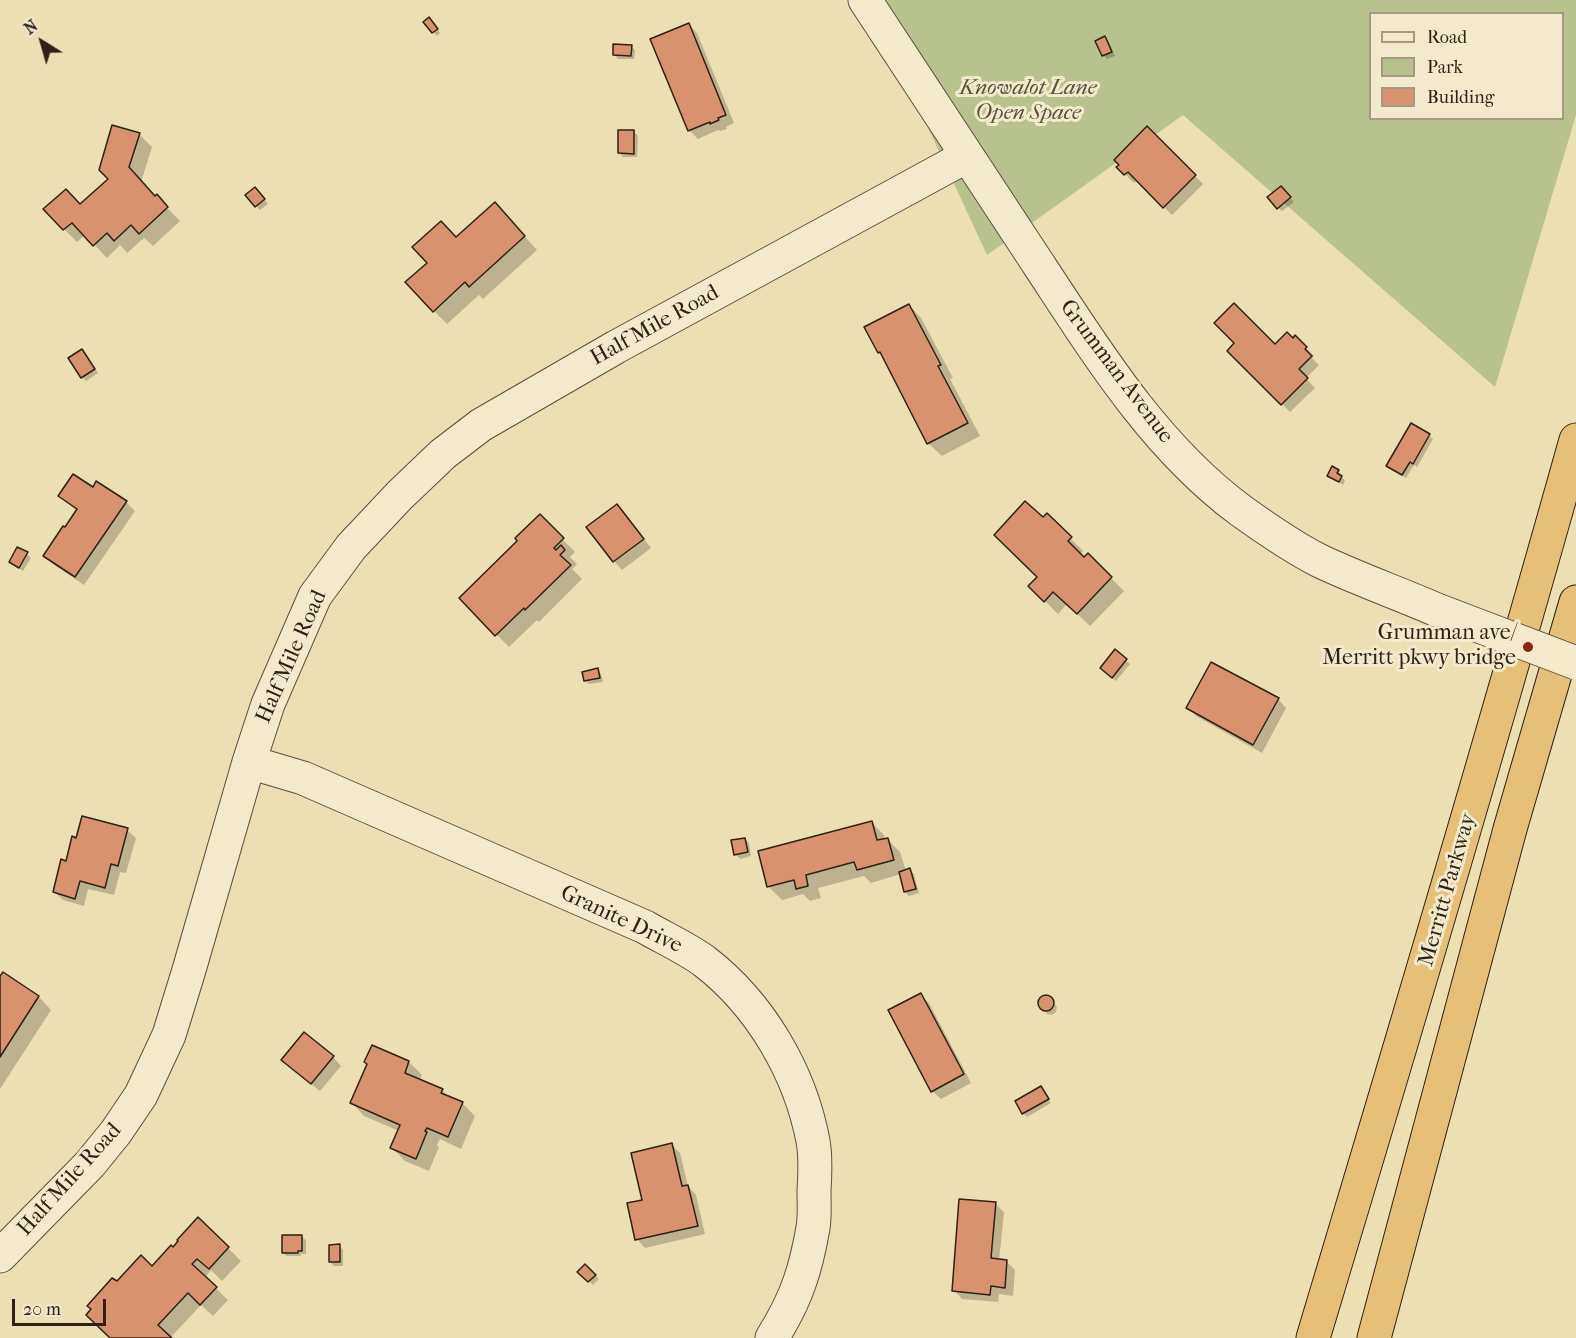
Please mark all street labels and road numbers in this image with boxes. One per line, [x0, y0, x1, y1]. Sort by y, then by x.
street label: Half Mile Road [586, 280, 724, 372]
street label: Grumman Avenue [1053, 295, 1179, 449]
street label: Half Mile Road [251, 586, 333, 728]
street label: Merritt Parkway [1414, 811, 1482, 969]
street label: Granite Drive [556, 880, 686, 960]
street label: Half Mile Road [12, 1118, 128, 1242]

